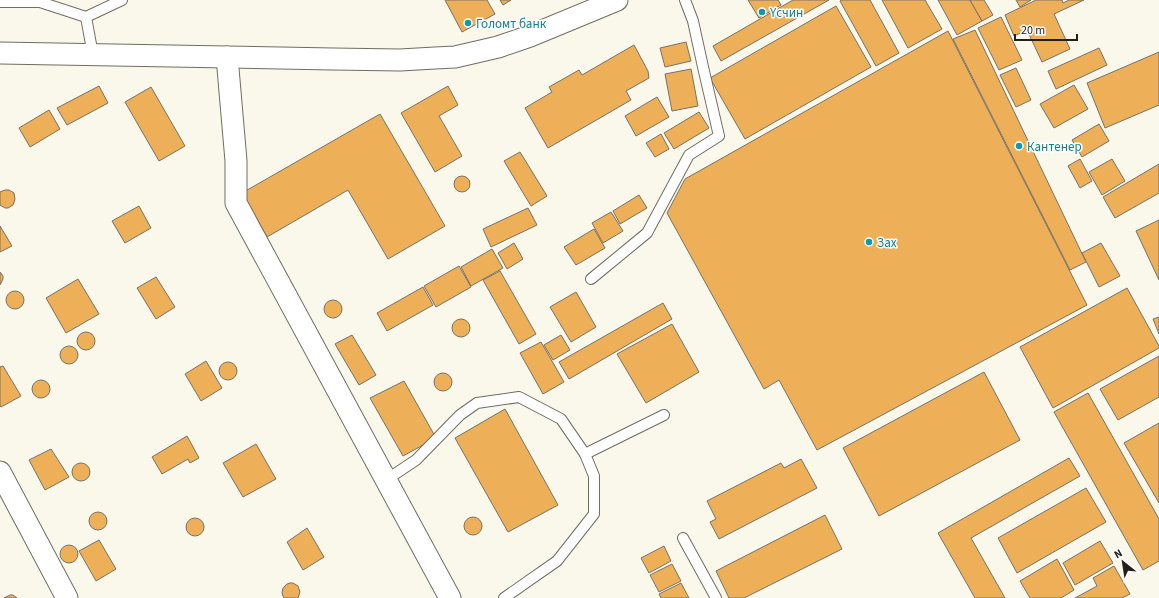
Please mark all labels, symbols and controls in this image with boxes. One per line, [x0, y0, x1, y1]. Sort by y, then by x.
place label: Үсчин [769, 4, 803, 22]
marker: Үсчин [757, 7, 767, 17]
place label: Голомт банк [476, 15, 547, 33]
scale bar [1015, 16, 1077, 42]
marker: Голомт банк [463, 18, 473, 28]
text: 20 m [1021, 22, 1045, 39]
place label: Кантенер [1027, 138, 1082, 156]
marker: Кантенер [1014, 141, 1024, 151]
place label: Зах [877, 234, 897, 252]
marker: Зах [864, 237, 874, 247]
north arrow [1103, 542, 1143, 582]
text: N [1111, 545, 1125, 562]

